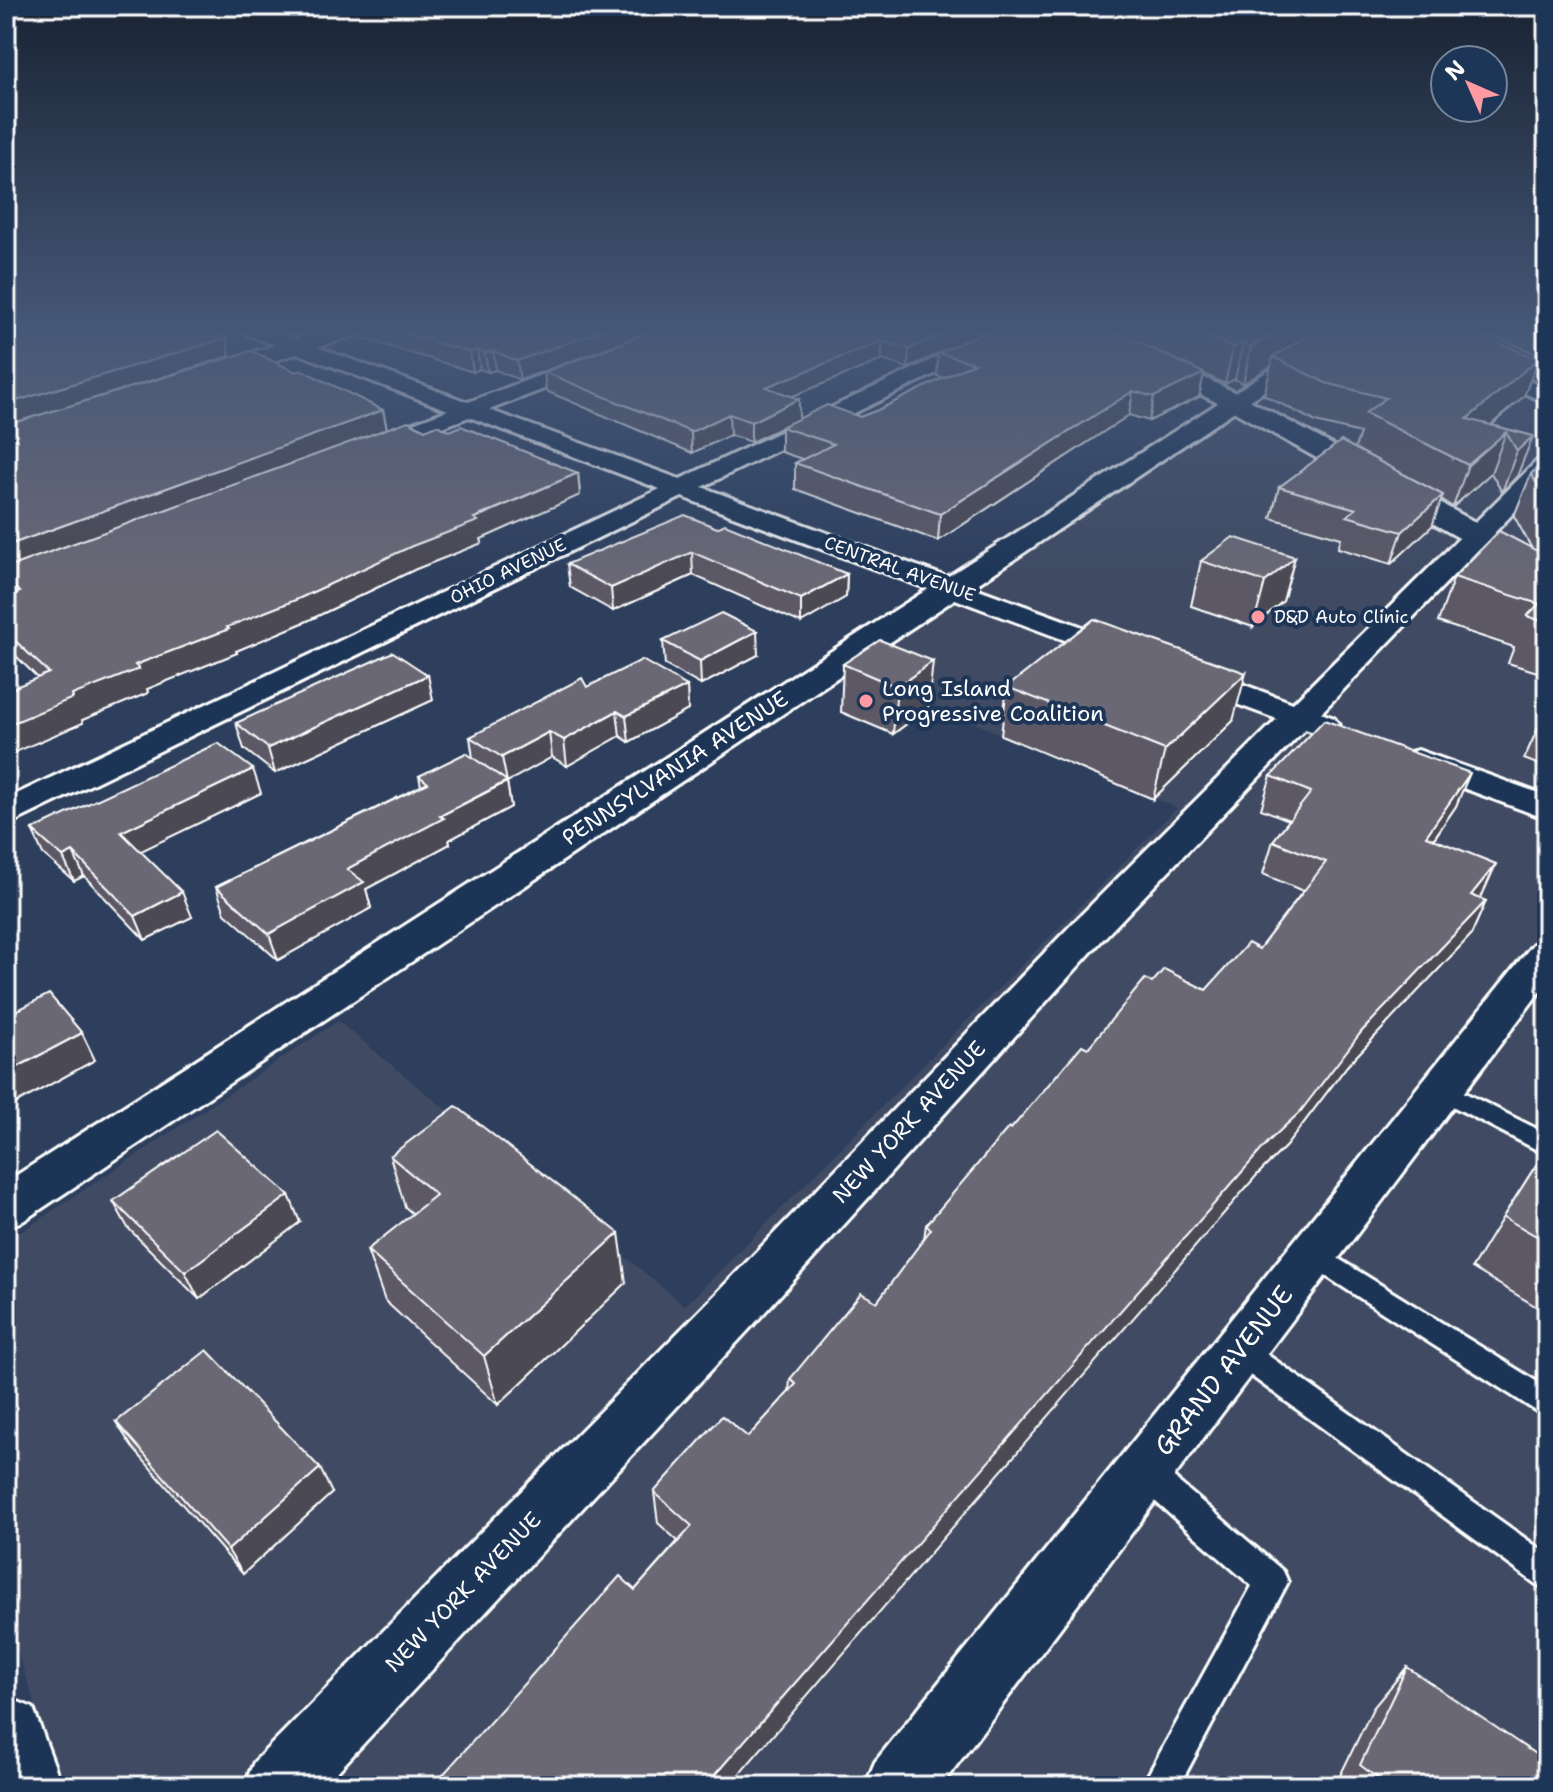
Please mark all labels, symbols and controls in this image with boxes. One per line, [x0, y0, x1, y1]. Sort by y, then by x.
north arrow [1429, 44, 1509, 124]
text: N [1439, 54, 1472, 87]
street label: CENTRAL AVENUE [821, 530, 979, 608]
street label: OHIO AVENUE [446, 532, 570, 610]
place label: D&D Auto Clinic [1274, 605, 1409, 629]
marker: D&D Auto Clinic [1249, 608, 1267, 626]
place label: Long Island Progressive Coalition [882, 674, 1104, 728]
street label: PENNSYLVANIA AVENUE [556, 684, 794, 852]
marker: Long Island Progressive Coalition [857, 692, 875, 710]
street label: NEW YORK AVENUE [826, 1034, 992, 1210]
street label: GRAND AVENUE [1146, 1278, 1300, 1462]
street label: NEW YORK AVENUE [379, 1505, 547, 1679]

